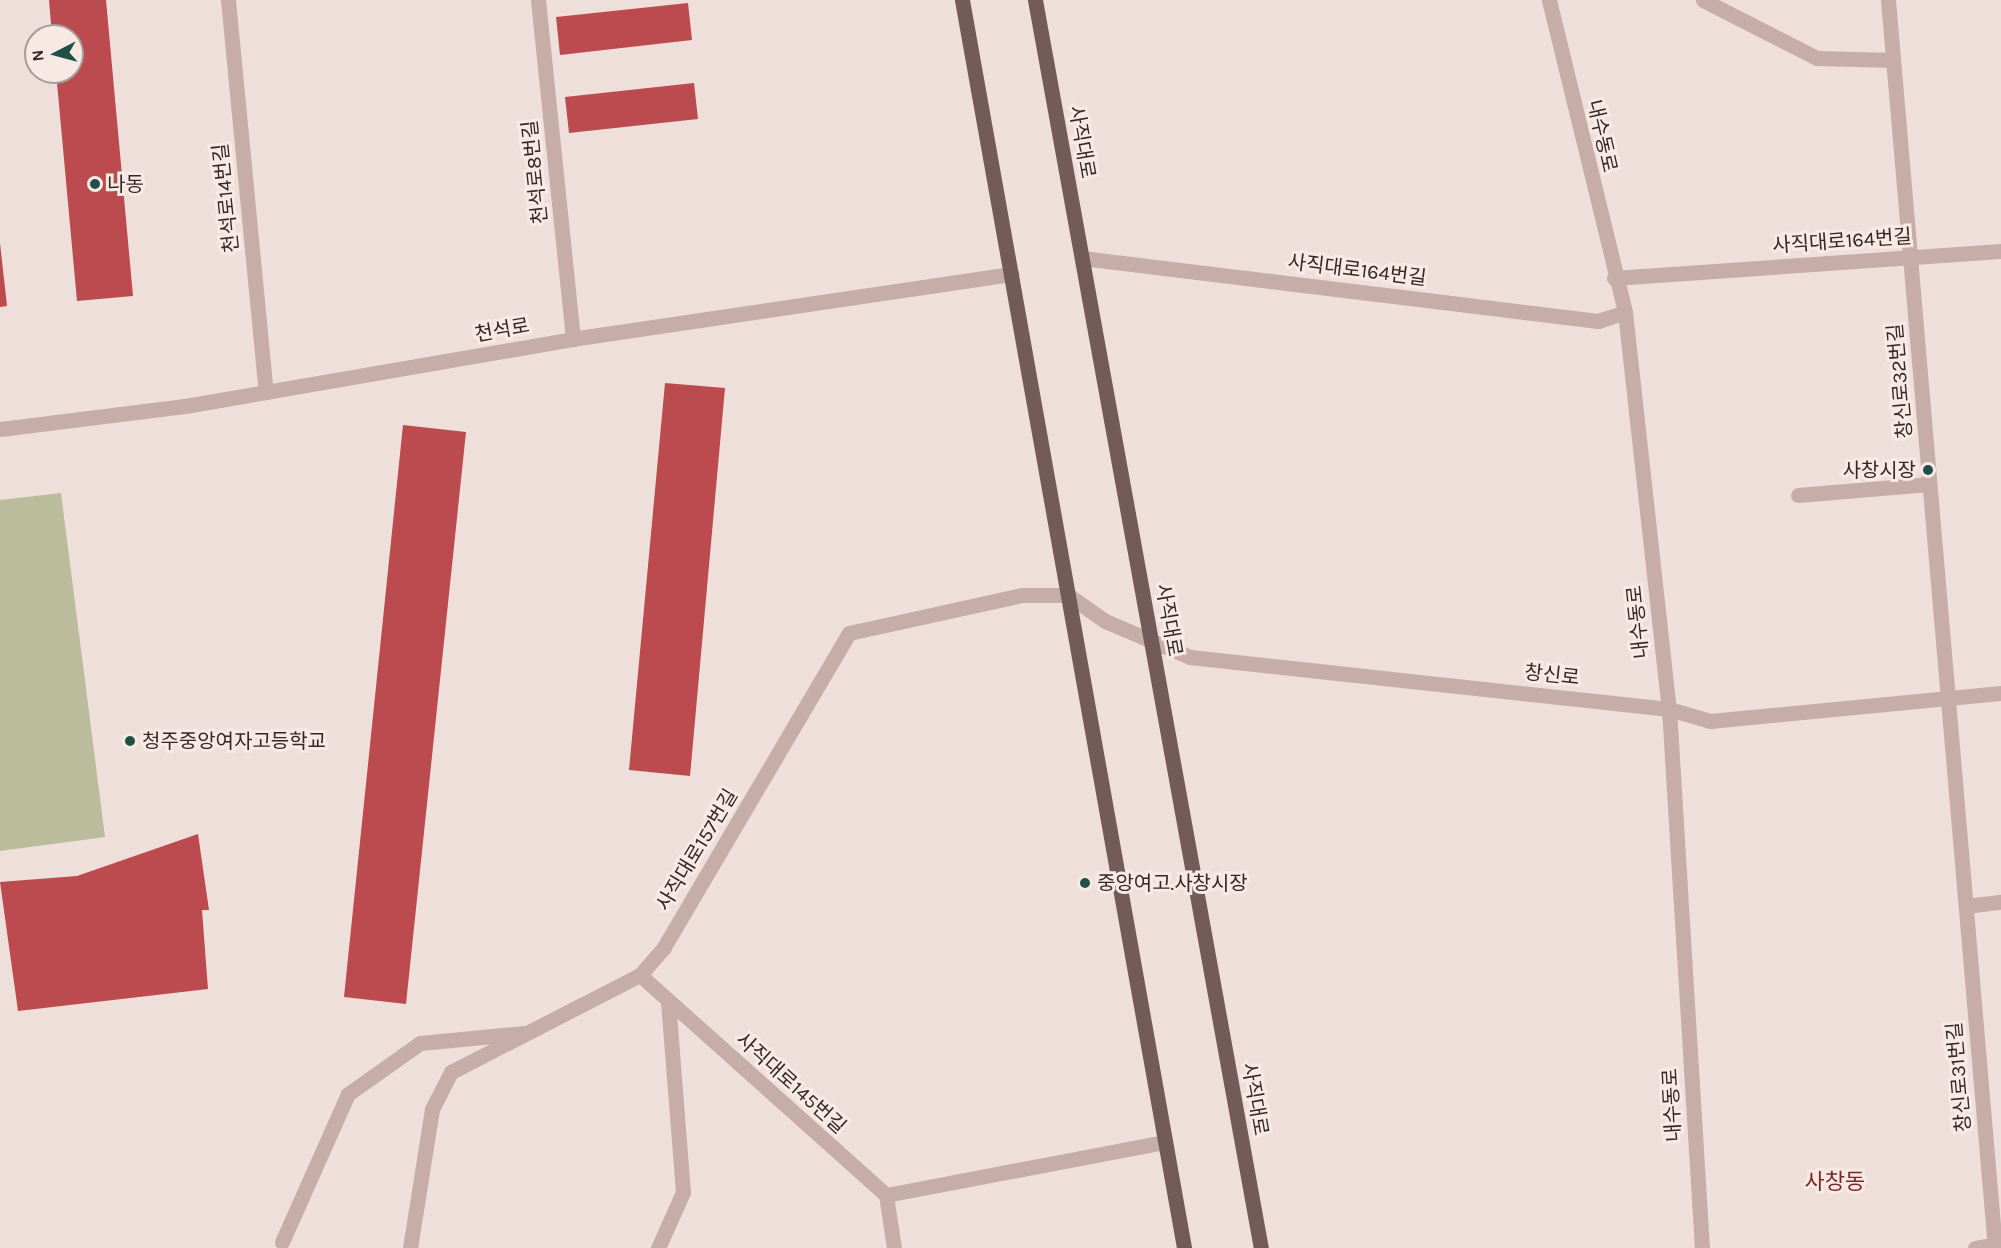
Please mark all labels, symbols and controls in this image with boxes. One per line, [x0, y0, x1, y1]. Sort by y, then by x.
north arrow [24, 24, 84, 84]
text: N [28, 49, 48, 62]
street label: 내수동로 [1582, 97, 1622, 175]
street label: 사직대로 [1064, 104, 1100, 180]
street label: 천석로8번길 [518, 119, 552, 225]
street label: 천석로14번길 [208, 142, 244, 254]
place label: 나동 [107, 172, 144, 196]
marker: 나동 [88, 177, 102, 191]
street label: 사직대로164번길 [1772, 224, 1912, 258]
street label: 사직대로164번길 [1286, 250, 1428, 290]
street label: 천석로 [473, 313, 531, 347]
street label: 창신로32번길 [1883, 322, 1917, 440]
place label: 사창시장 [1842, 458, 1916, 482]
marker: 사창시장 [1921, 463, 1935, 477]
street label: 사직대로 [1151, 582, 1187, 658]
street label: 내수동로 [1622, 584, 1654, 660]
street label: 창신로 [1523, 660, 1581, 690]
place label: 청주중앙여자고등학교 [142, 729, 326, 753]
marker: 청주중앙여자고등학교 [123, 734, 137, 748]
street label: 사직대로157번길 [651, 785, 743, 915]
place label: 중앙여고.사창시장 [1097, 871, 1248, 895]
marker: 중앙여고.사창시장 [1078, 876, 1092, 890]
street label: 창신로31번길 [1942, 1021, 1976, 1133]
street label: 사직대로145번길 [731, 1027, 851, 1139]
street label: 사직대로 [1237, 1061, 1273, 1137]
street label: 내수동로 [1658, 1068, 1686, 1142]
district label: 사창동 [1805, 1170, 1865, 1196]

